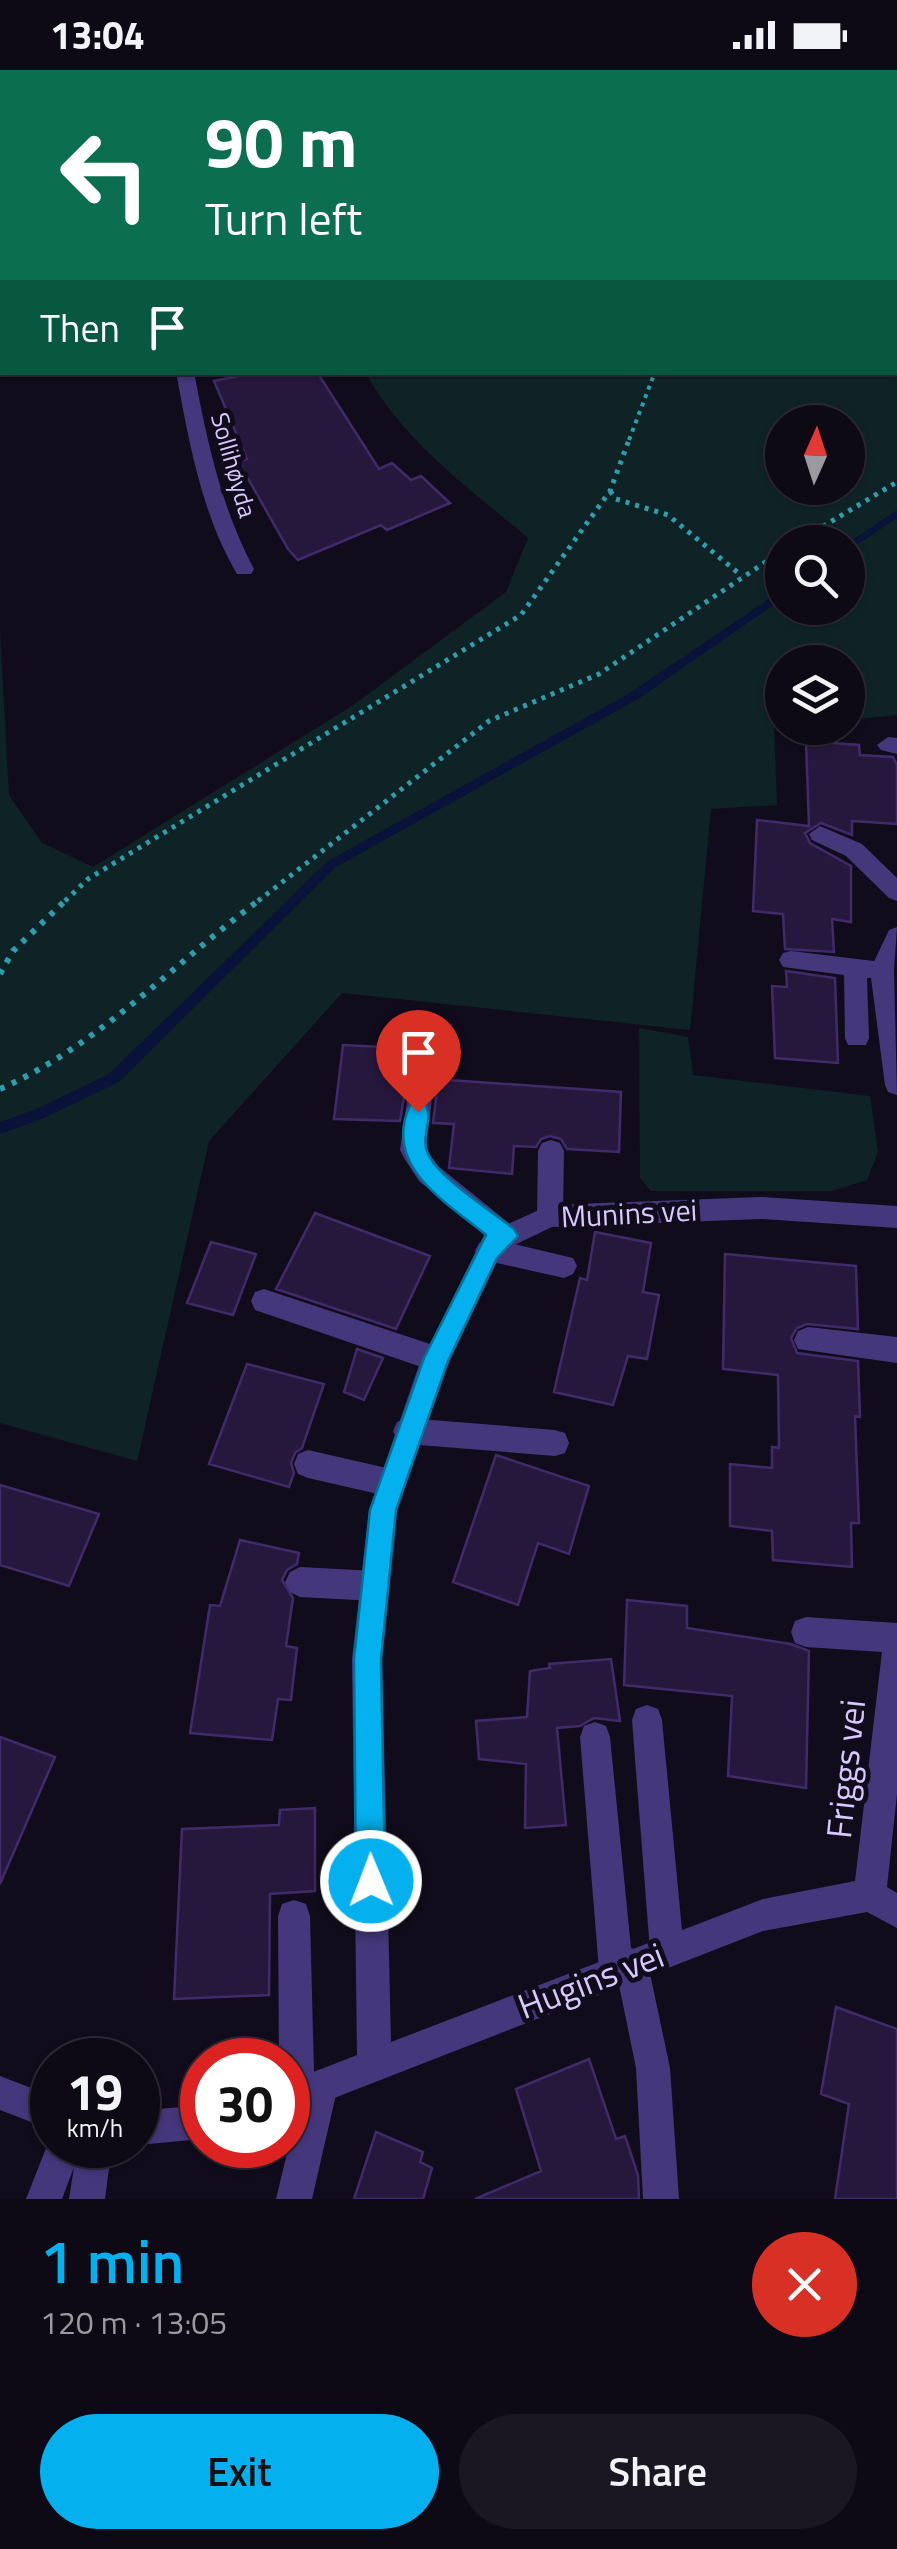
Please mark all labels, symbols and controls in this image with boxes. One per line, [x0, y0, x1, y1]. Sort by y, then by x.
text: 13:04 [50, 6, 145, 64]
text: 90 m [205, 88, 358, 194]
icon: left [40, 110, 170, 240]
text: Turn left [205, 184, 362, 252]
text: Then [40, 299, 120, 357]
icon: arrive [140, 300, 195, 355]
north arrow [765, 405, 865, 505]
map controls [765, 405, 865, 745]
street label: Sollihøyda [201, 408, 267, 522]
button: search [765, 525, 865, 625]
button: layers [765, 645, 865, 745]
pin [376, 1010, 461, 1113]
icon: arrive [391, 1025, 446, 1080]
street label: Munins vei [560, 1186, 698, 1240]
street label: Friggs vei [811, 1697, 879, 1841]
position arrow [319, 1829, 423, 1933]
street label: Hugins vei [510, 1928, 672, 2033]
speed limit sign: 30 [180, 2038, 310, 2168]
text: 19 [67, 2053, 123, 2129]
text: km/h [67, 2109, 123, 2147]
text: 1 min [40, 2215, 184, 2306]
button: close [752, 2232, 857, 2337]
text: 120 m · 13:05 [40, 2298, 227, 2346]
button: Exit [40, 2414, 439, 2529]
button: Share [459, 2414, 857, 2529]

